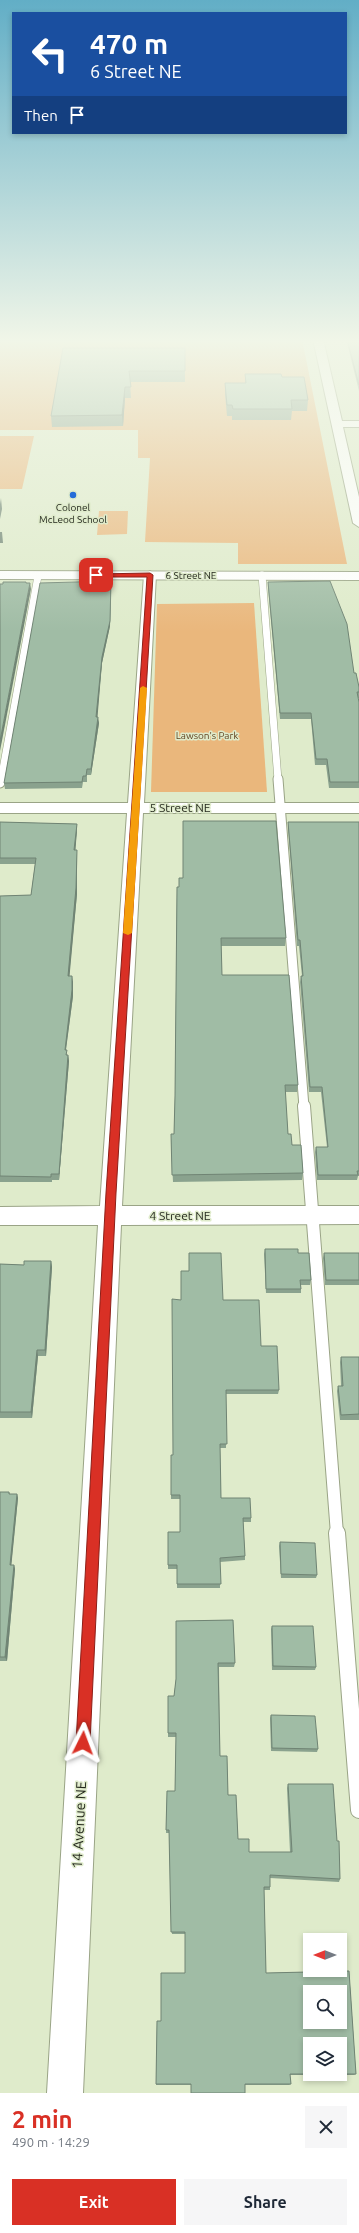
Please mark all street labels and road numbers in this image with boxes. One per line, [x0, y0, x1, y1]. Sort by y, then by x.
street label: 6 Street NE [166, 570, 217, 581]
street label: 5 Street NE [149, 801, 211, 814]
street label: 4 Street NE [149, 1209, 211, 1222]
street label: 14 Avenue NE [69, 1781, 89, 1869]

